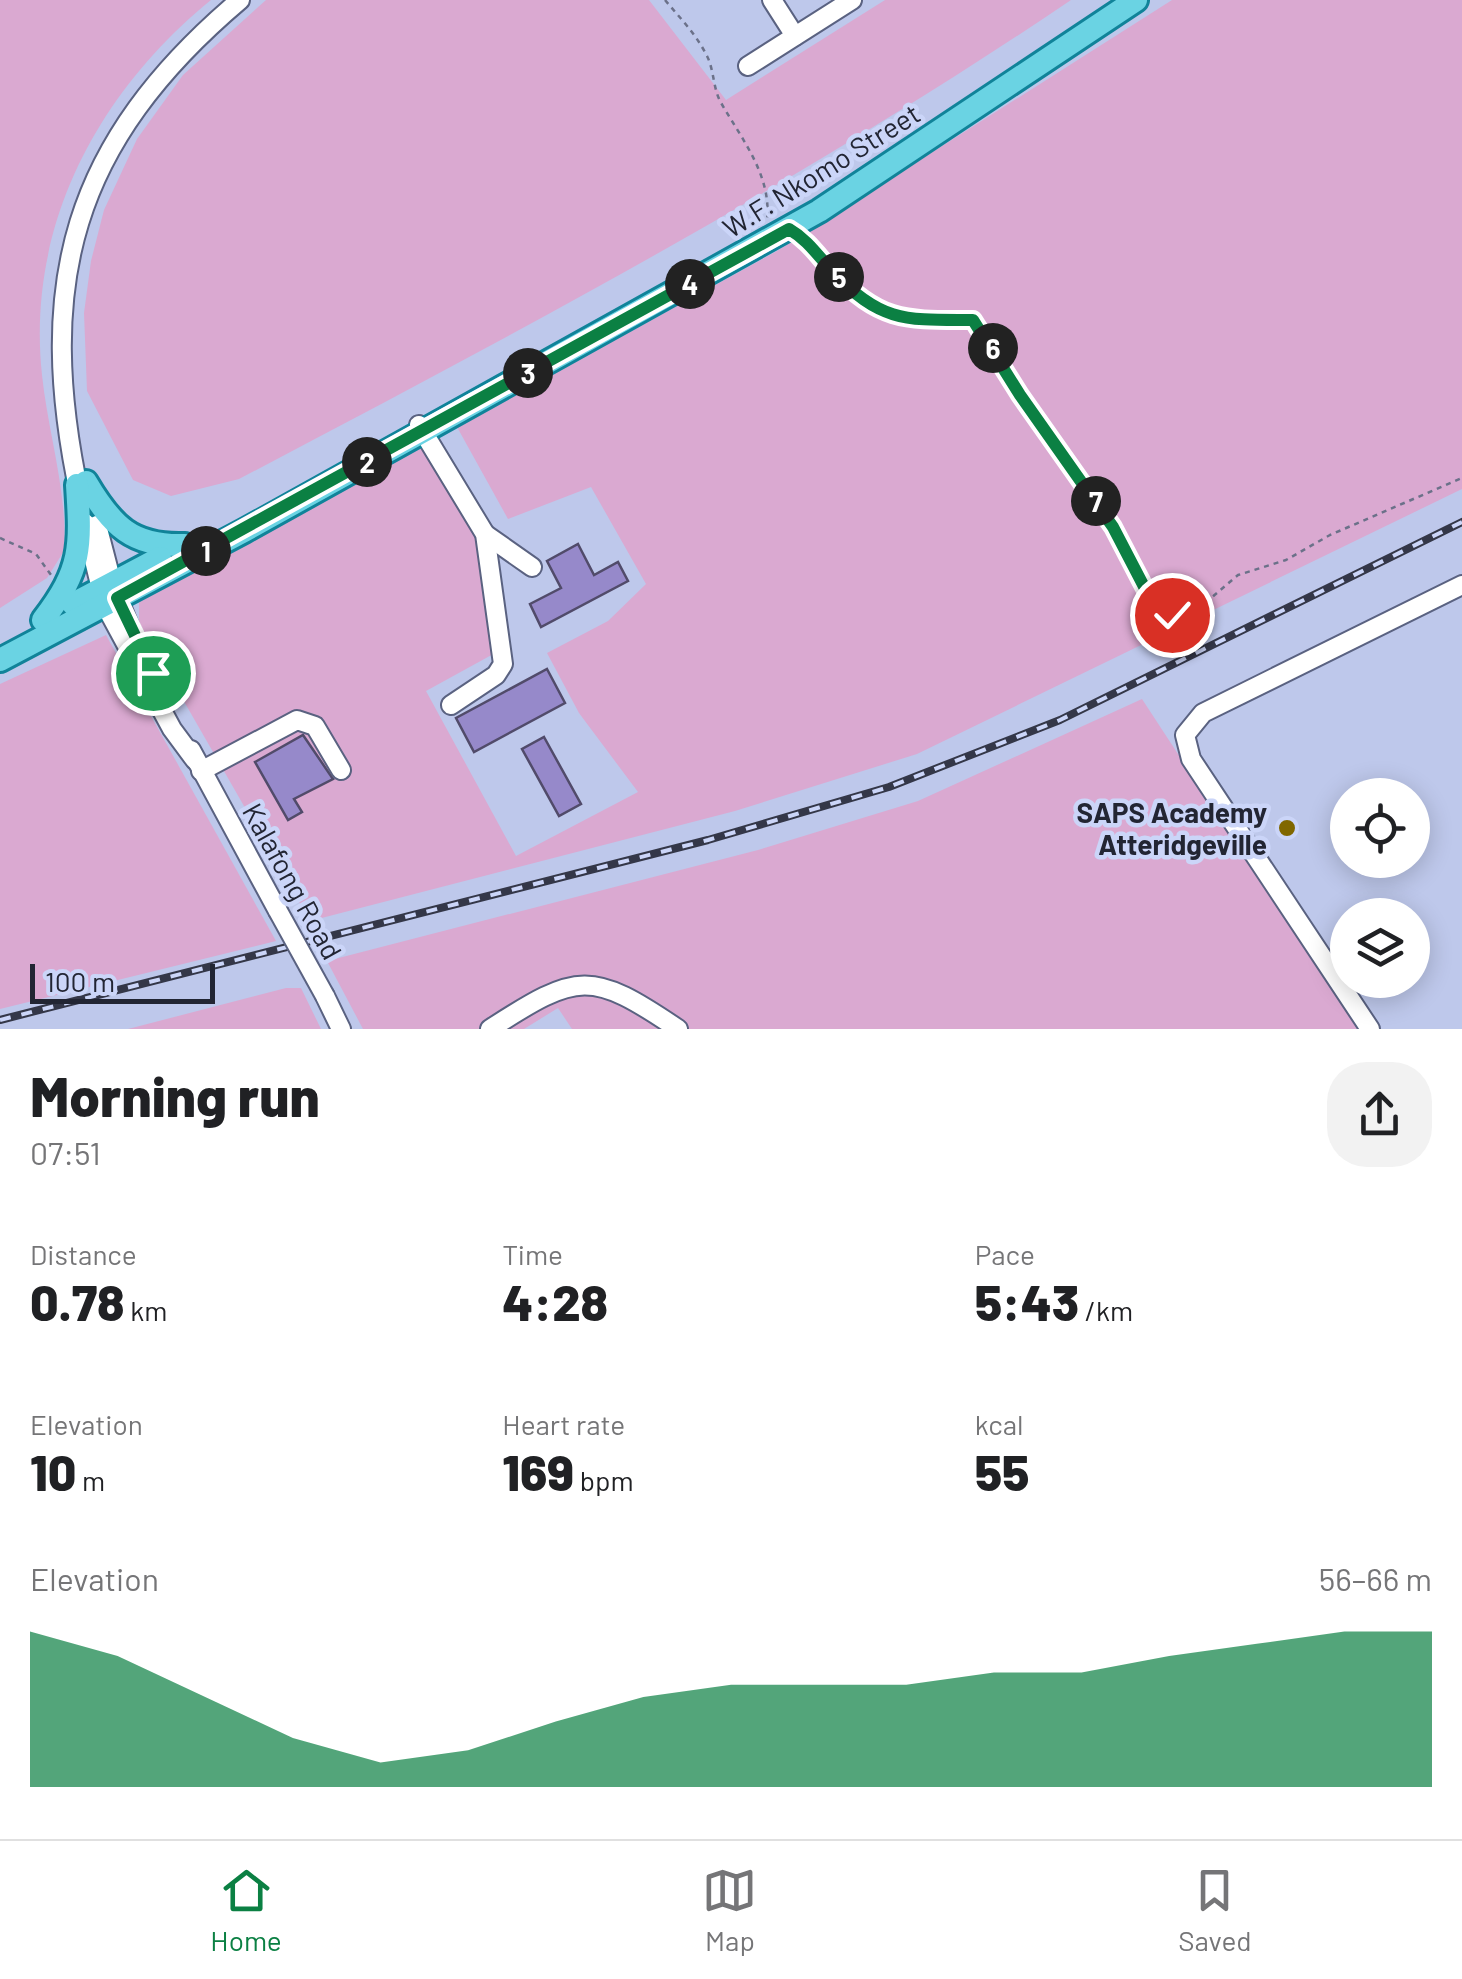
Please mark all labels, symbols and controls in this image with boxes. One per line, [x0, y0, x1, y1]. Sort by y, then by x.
street label: W.F. Nkomo Street [716, 96, 926, 244]
pin: 5 [814, 252, 864, 302]
pin: 4 [665, 259, 715, 309]
text: 5 [831, 260, 847, 294]
text: 4 [682, 267, 698, 301]
pin: 6 [968, 323, 1018, 373]
text: 6 [985, 331, 1001, 365]
pin: 3 [503, 348, 553, 398]
text: 3 [520, 356, 536, 390]
pin: 2 [342, 437, 392, 487]
text: 2 [359, 445, 375, 479]
pin: 7 [1071, 476, 1121, 526]
text: 7 [1089, 484, 1103, 518]
pin: 1 [181, 526, 231, 576]
text: 1 [201, 534, 211, 568]
pin [1130, 573, 1215, 658]
icon: check [1145, 588, 1200, 643]
pin [111, 631, 196, 716]
icon: arrive [126, 646, 181, 701]
map controls [1330, 778, 1430, 998]
button: locate [1330, 778, 1430, 878]
place label: SAPS Academy Atteridgeville [1076, 795, 1267, 861]
street label: Kalafong Road [236, 797, 350, 965]
marker: SAPS Academy Atteridgeville [1276, 817, 1298, 839]
button: layers [1330, 898, 1430, 998]
scale bar [30, 959, 215, 1004]
text: 100 m [45, 964, 115, 998]
text: Morning run [30, 1062, 320, 1128]
button: share [1327, 1062, 1432, 1167]
text: 07:51 [30, 1133, 101, 1171]
text: Distance [30, 1237, 137, 1271]
text: Time [502, 1237, 563, 1271]
text: Pace [975, 1237, 1035, 1271]
text: 0.78 [30, 1271, 125, 1331]
text: 4:28 [502, 1271, 608, 1331]
text: 5:43 [975, 1271, 1079, 1331]
text: km [125, 1293, 167, 1327]
text: /km [1079, 1293, 1133, 1327]
text: Elevation [30, 1407, 143, 1441]
text: Heart rate [502, 1407, 625, 1441]
text: kcal [975, 1407, 1023, 1441]
text: 10 [30, 1441, 76, 1501]
text: 169 [502, 1441, 574, 1501]
text: 55 [975, 1441, 1029, 1501]
text: m [76, 1463, 105, 1497]
text: bpm [574, 1463, 634, 1497]
text: Elevation [30, 1559, 159, 1597]
text: 56–66 m [1319, 1559, 1432, 1597]
tab: Home [210, 1863, 282, 1957]
tab: Map [702, 1863, 757, 1957]
tab: Saved [1178, 1863, 1252, 1957]

